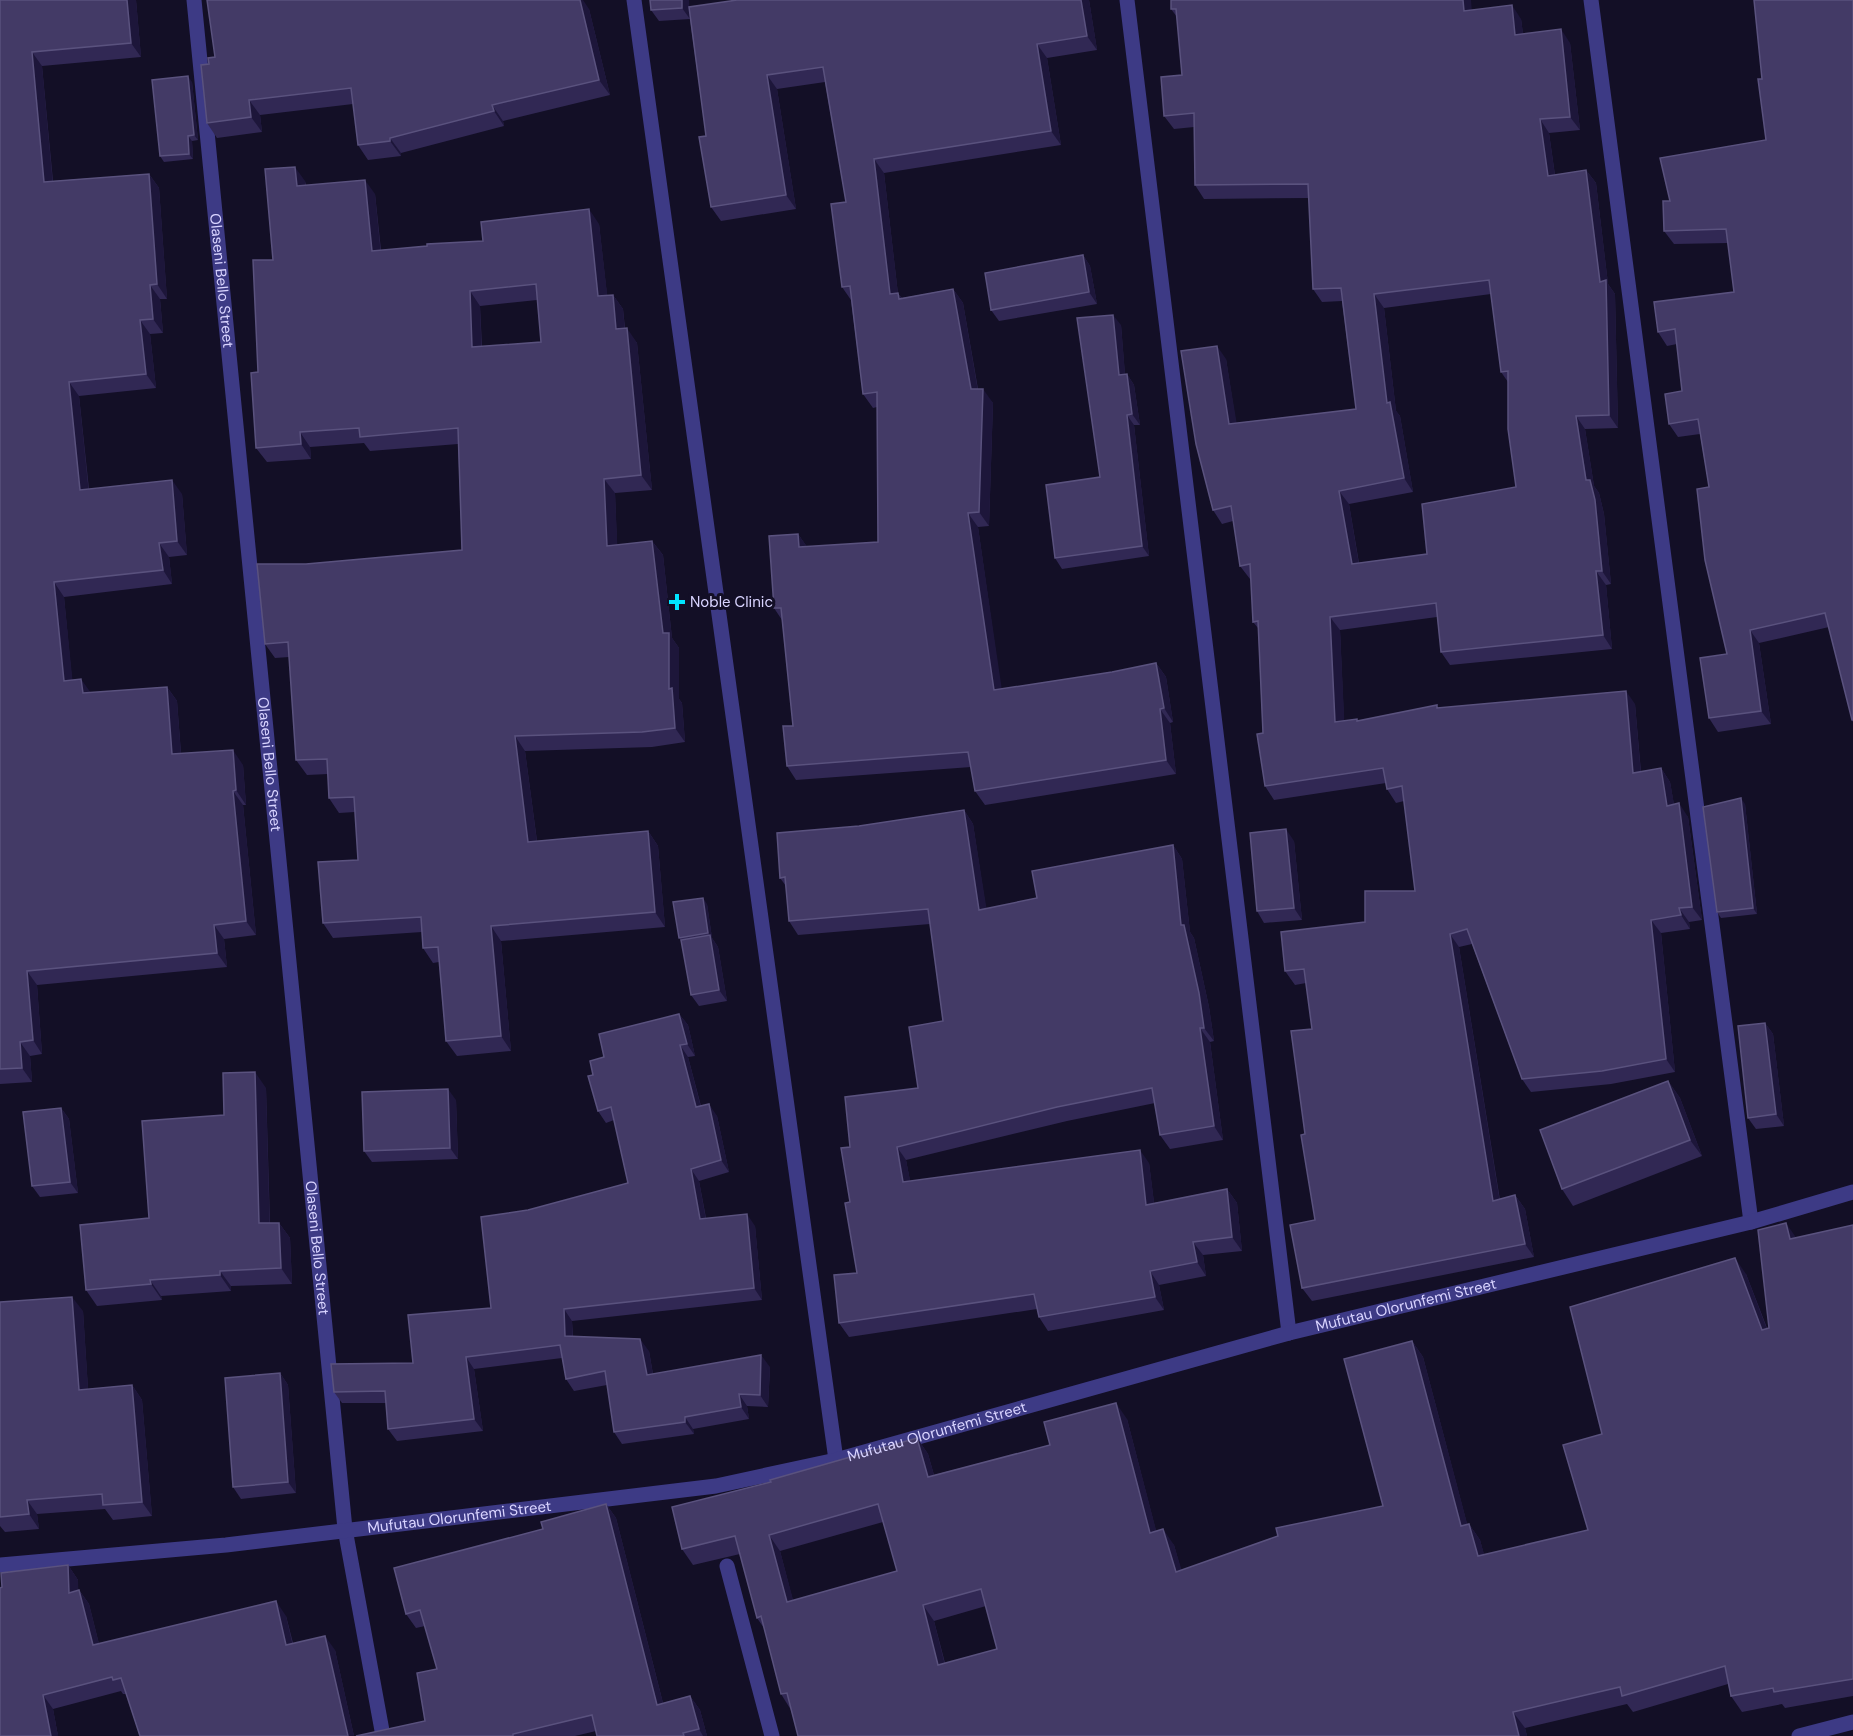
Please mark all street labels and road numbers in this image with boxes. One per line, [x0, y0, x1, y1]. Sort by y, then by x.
street label: Olaseni Bello Street [205, 212, 238, 349]
street label: Olaseni Bello Street [253, 696, 286, 833]
street label: Olaseni Bello Street [301, 1180, 334, 1316]
street label: Mufutau Olorunfemi Street [1314, 1274, 1498, 1336]
street label: Mufutau Olorunfemi Street [845, 1397, 1029, 1466]
street label: Mufutau Olorunfemi Street [366, 1496, 553, 1538]

